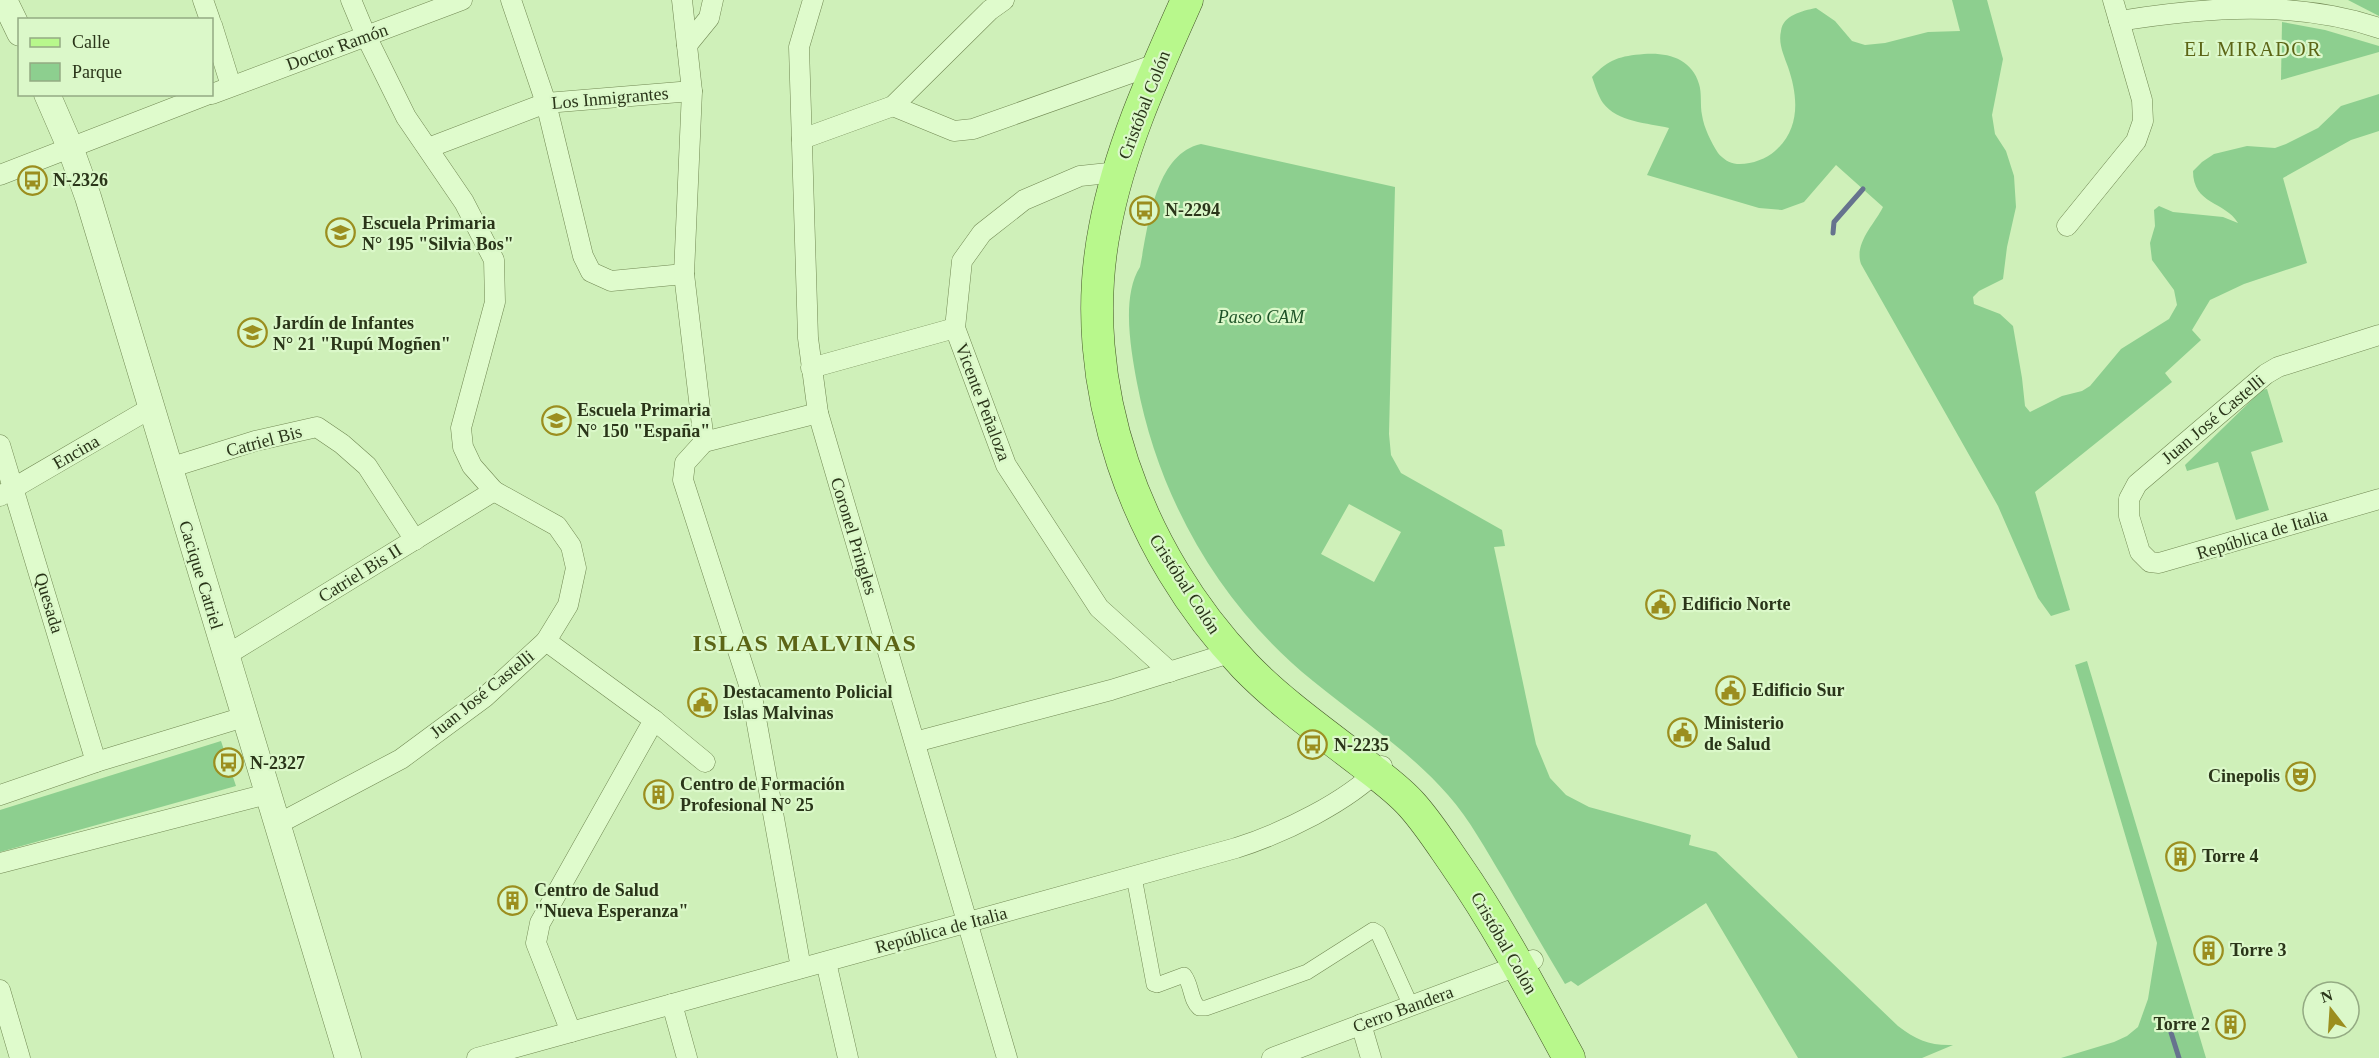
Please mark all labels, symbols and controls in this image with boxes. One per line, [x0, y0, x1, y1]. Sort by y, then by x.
legend [18, 18, 213, 96]
street label: Doctor Ramón [284, 19, 390, 75]
text: Calle [72, 32, 110, 52]
district label: EL MIRADOR [2184, 38, 2322, 60]
street label: Cristóbal Colón [1114, 48, 1174, 162]
text: Parque [72, 62, 122, 82]
street label: Los Inmigrantes [551, 83, 669, 113]
bus stop icon: N-2326 [16, 164, 48, 196]
place label: N-2326 [53, 170, 108, 190]
bus stop icon: N-2294 [1128, 194, 1160, 226]
place label: N-2294 [1165, 200, 1220, 220]
place label: Escuela Primaria N° 195 "Silvia Bos" [362, 213, 514, 254]
school or university icon: Escuela Primaria N° 195 "Silvia Bos" [325, 217, 357, 249]
park label: Paseo CAM [1217, 307, 1305, 327]
place label: Jardín de Infantes N° 21 "Rupú Mogñen" [273, 313, 451, 354]
school or university icon: Jardín de Infantes N° 21 "Rupú Mogñen" [236, 317, 268, 349]
street label: Vicente Peñaloza [951, 340, 1015, 464]
street label: Juan José Castelli [2158, 370, 2268, 468]
place label: Escuela Primaria N° 150 "España" [577, 400, 710, 441]
school or university icon: Escuela Primaria N° 150 "España" [540, 404, 572, 436]
street label: Catriel Bis [224, 421, 304, 461]
street label: Encina [49, 431, 103, 473]
street label: Coronel Pringles [827, 475, 881, 597]
street label: República de Italia [2194, 505, 2330, 563]
street label: Cacique Catriel [175, 518, 227, 632]
street label: Cristóbal Colón [1145, 531, 1225, 637]
street label: Catriel Bis II [315, 540, 405, 606]
street label: Quesada [30, 570, 68, 636]
public building icon: Edificio Norte [1645, 588, 1677, 620]
place label: Edificio Norte [1682, 594, 1790, 614]
district label: ISLAS MALVINAS [693, 630, 917, 656]
street label: Juan José Castelli [426, 646, 538, 742]
public building icon: Edificio Sur [1715, 674, 1747, 706]
place label: Edificio Sur [1752, 680, 1845, 700]
place label: Destacamento Policial Islas Malvinas [723, 682, 892, 723]
public building icon: Destacamento Policial Islas Malvinas [686, 686, 718, 718]
place label: Ministerio de Salud [1704, 713, 1784, 754]
public building icon: Ministerio de Salud [1667, 717, 1699, 749]
bus stop icon: N-2235 [1297, 729, 1329, 761]
place label: N-2235 [1334, 735, 1389, 755]
bus stop icon: N-2327 [213, 747, 245, 779]
place label: N-2327 [250, 753, 305, 773]
theatre icon: Cinepolis [2285, 760, 2317, 792]
place label: Cinepolis [2208, 766, 2280, 786]
place label: Centro de Formación Profesional N° 25 [680, 774, 845, 815]
building icon: Centro de Formación Profesional N° 25 [643, 778, 675, 810]
building icon: Torre 4 [2165, 840, 2197, 872]
place label: Torre 4 [2202, 846, 2259, 866]
place label: Centro de Salud "Nueva Esperanza" [534, 880, 689, 921]
building icon: Centro de Salud "Nueva Esperanza" [497, 884, 529, 916]
street label: Cristóbal Colón [1467, 888, 1541, 998]
street label: República de Italia [873, 903, 1009, 957]
building icon: Torre 3 [2193, 934, 2225, 966]
place label: Torre 3 [2230, 940, 2287, 960]
north arrow [2301, 980, 2361, 1040]
street label: Cerro Bandera [1350, 982, 1456, 1036]
text: N [2319, 986, 2335, 1006]
building icon: Torre 2 [2215, 1008, 2247, 1040]
place label: Torre 2 [2154, 1014, 2210, 1034]

